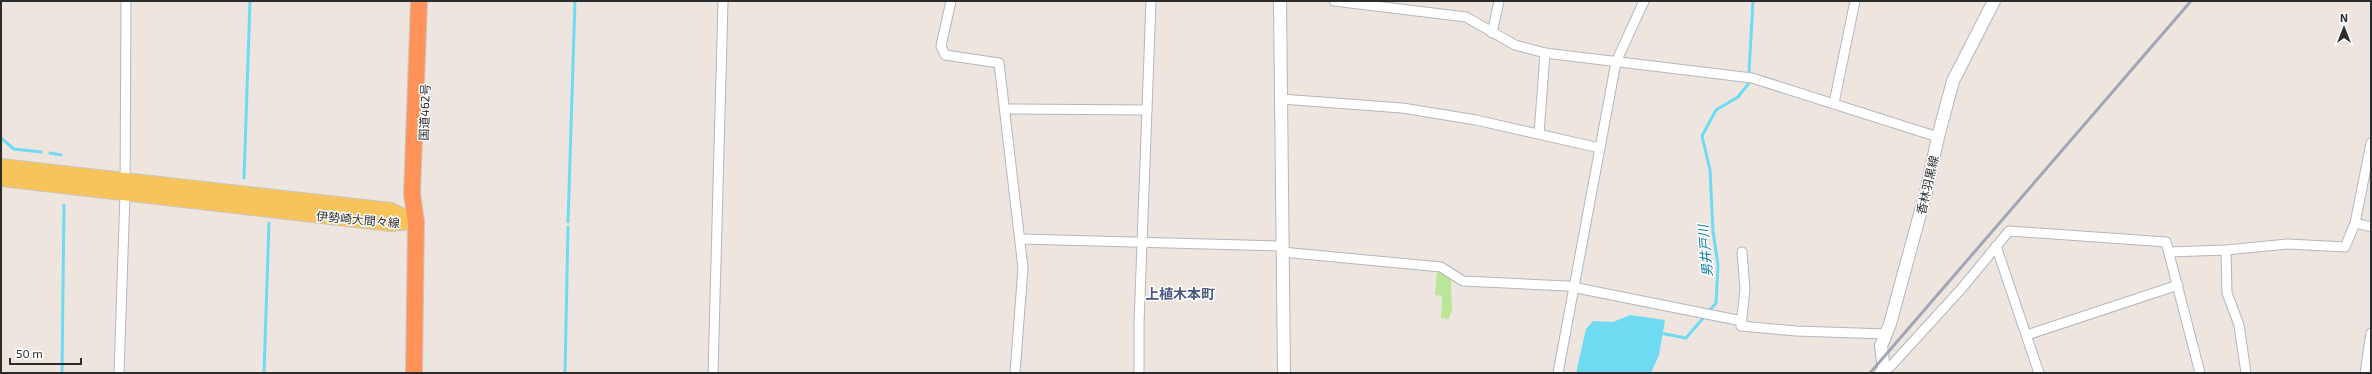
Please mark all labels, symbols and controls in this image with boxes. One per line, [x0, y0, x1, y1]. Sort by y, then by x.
north arrow [2324, 8, 2364, 48]
text: N [2340, 11, 2348, 24]
street label: 国道462号 [416, 83, 432, 141]
street label: 香林羽黒線 [1913, 154, 1941, 216]
street label: 伊勢崎大間々線 [316, 208, 400, 230]
water label: 男井戸川 [1695, 222, 1715, 278]
district label: 上植木本町 [1145, 285, 1215, 302]
scale bar [10, 340, 81, 366]
text: 50 m [16, 346, 43, 360]

